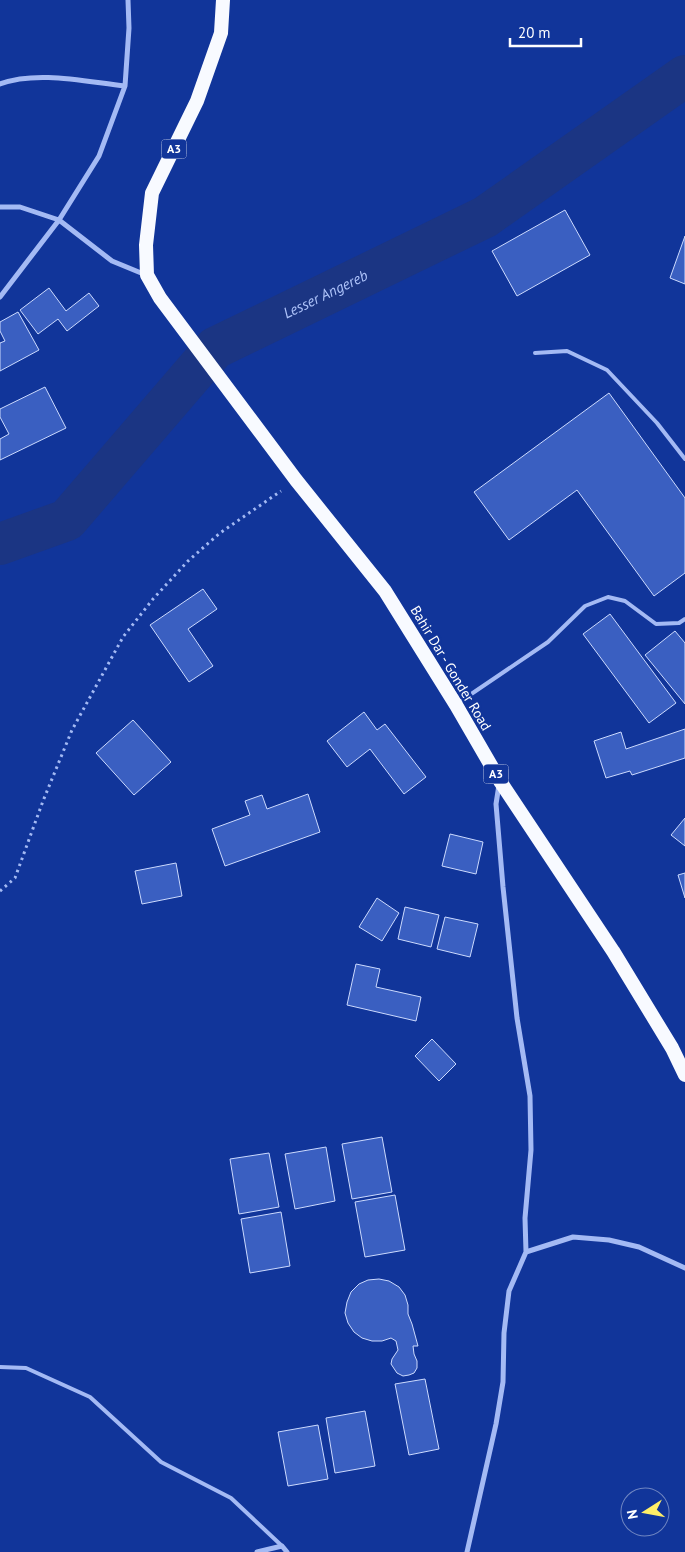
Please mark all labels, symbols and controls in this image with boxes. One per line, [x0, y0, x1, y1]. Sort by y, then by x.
scale bar [510, 15, 581, 47]
text: 20 m [518, 23, 551, 42]
road number: A3 [162, 140, 186, 158]
water label: Lesser Angereb [280, 265, 371, 322]
street label: Bahir Dar - Gonder Road [407, 602, 495, 734]
road number: A3 [484, 764, 508, 784]
north arrow [620, 1487, 670, 1537]
text: N [623, 1508, 642, 1521]

